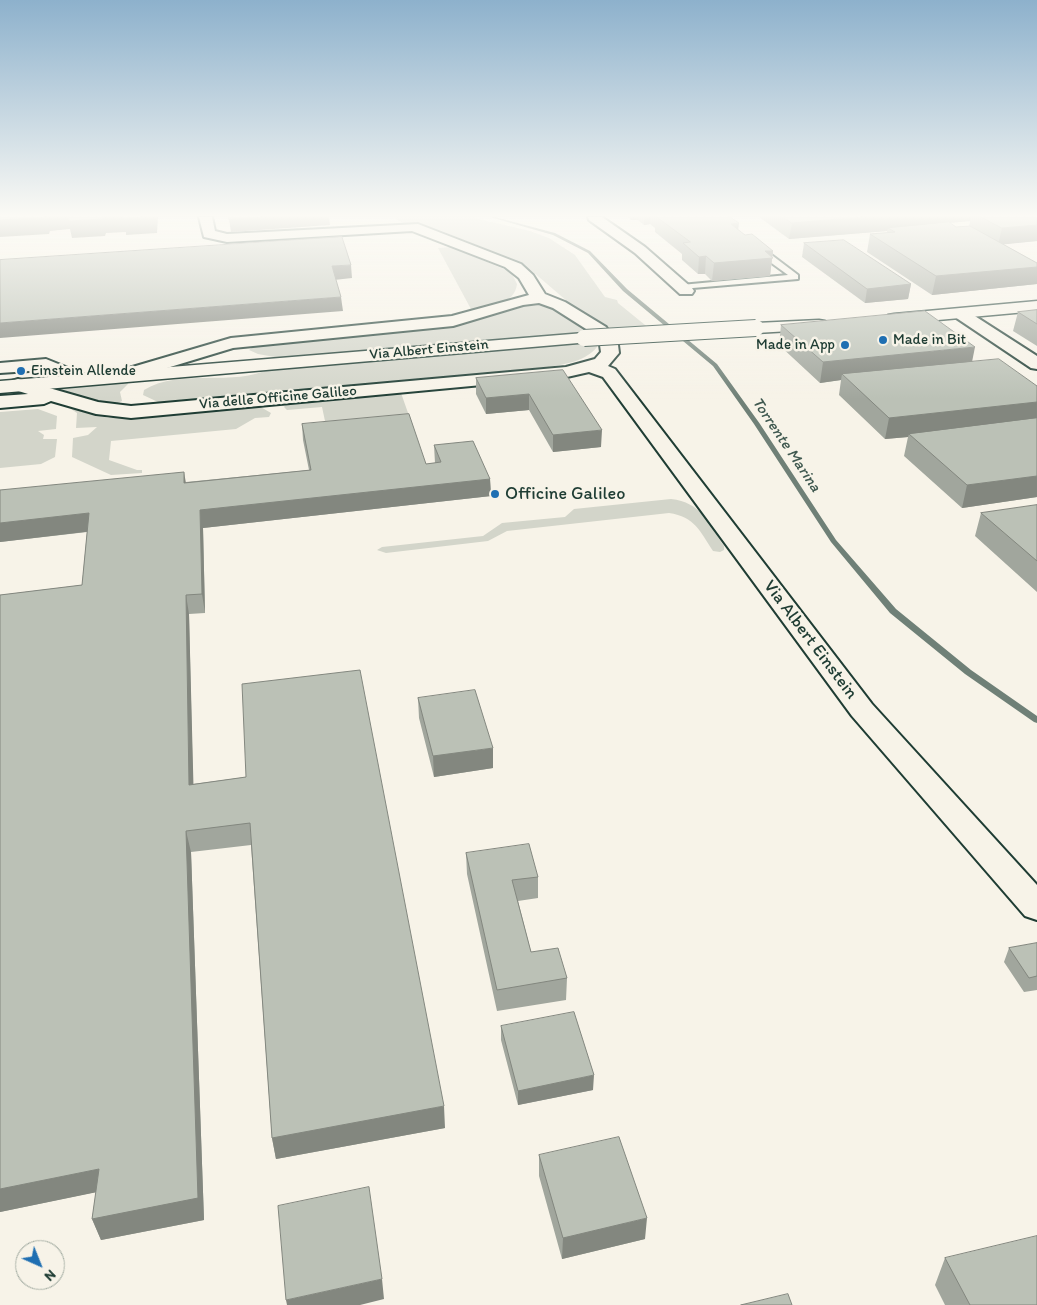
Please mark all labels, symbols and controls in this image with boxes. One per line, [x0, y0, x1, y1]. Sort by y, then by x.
place label: Made in Bit [893, 331, 966, 349]
marker: Made in Bit [877, 334, 889, 346]
street label: Via Albert Einstein [369, 336, 489, 364]
place label: Made in App [756, 336, 835, 354]
marker: Made in App [839, 339, 851, 351]
place label: Einstein Allende [31, 362, 136, 380]
marker: Einstein Allende [15, 365, 27, 377]
street label: Via delle Officine Galileo [198, 382, 358, 414]
water label: Torrente Marina [747, 394, 825, 496]
place label: Officine Galileo [505, 483, 625, 505]
marker: Officine Galileo [489, 488, 501, 500]
street label: Via Albert Einstein [758, 576, 862, 704]
north arrow [15, 1240, 65, 1290]
text: N [41, 1266, 59, 1285]

